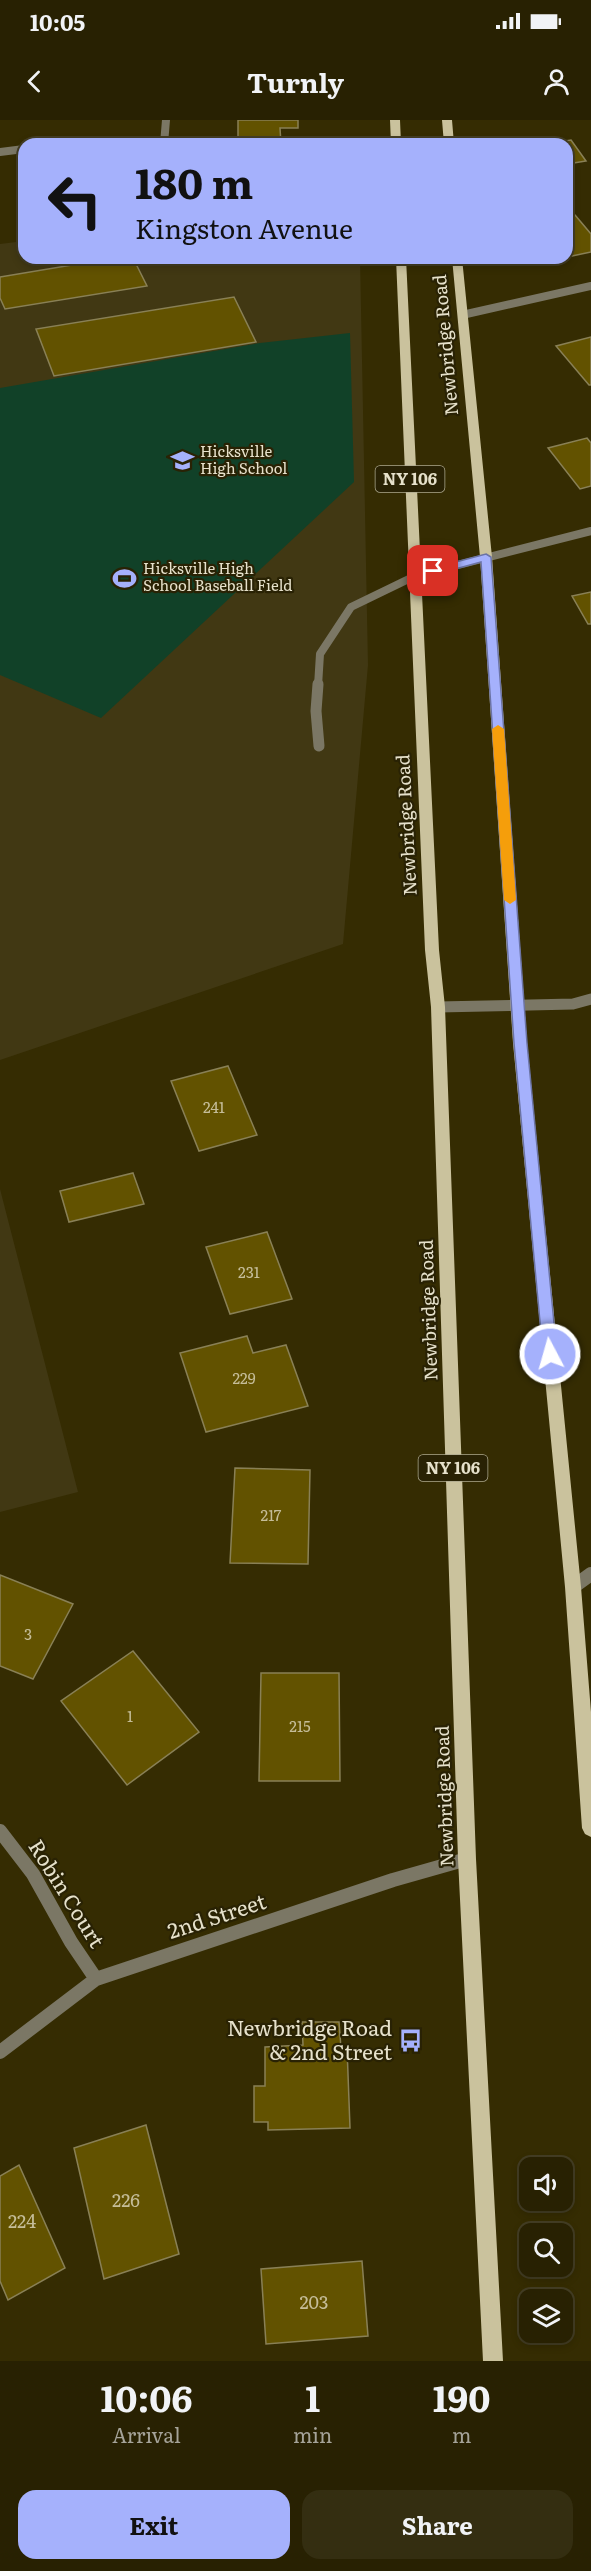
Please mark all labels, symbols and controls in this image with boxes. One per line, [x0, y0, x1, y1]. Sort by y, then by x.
text: 10:05 [30, 5, 85, 38]
text: Turnly [247, 61, 344, 101]
icon: back [18, 65, 51, 98]
icon: person [540, 65, 573, 98]
text: 180 m [135, 150, 253, 212]
icon: left [36, 162, 114, 240]
text: Kingston Avenue [135, 207, 353, 247]
street label: Newbridge Road [425, 274, 464, 417]
place label: Hicksville High School [200, 439, 287, 479]
school or university icon: Hicksville High School [169, 448, 195, 474]
road number: NY 106 [376, 466, 444, 492]
pin [407, 545, 458, 596]
icon: arrive [416, 554, 449, 587]
place label: Hicksville High School Baseball Field [143, 556, 293, 596]
sports icon: Hicksville High School Baseball Field [112, 565, 138, 591]
street label: Newbridge Road [388, 754, 423, 896]
house number: 241 [203, 1095, 225, 1118]
street label: Newbridge Road [412, 1239, 443, 1381]
house number: 231 [238, 1260, 260, 1283]
position arrow [518, 1322, 582, 1386]
house number: 229 [232, 1366, 256, 1389]
road number: NY 106 [418, 1455, 488, 1481]
house number: 217 [261, 1503, 282, 1526]
house number: 3 [24, 1622, 32, 1645]
house number: 1 [127, 1704, 133, 1727]
house number: 215 [289, 1714, 311, 1737]
street label: Newbridge Road [428, 1725, 459, 1867]
street label: Robin Court [22, 1832, 114, 1953]
street label: 2nd Street [163, 1884, 270, 1945]
place label: Newbridge Road & 2nd Street [227, 2011, 393, 2066]
bus stop icon: Newbridge Road & 2nd Street [397, 2028, 423, 2054]
map controls [519, 2157, 573, 2343]
button: sound [519, 2157, 573, 2211]
house number: 226 [112, 2186, 140, 2213]
house number: 224 [8, 2207, 36, 2234]
button: search [519, 2223, 573, 2277]
house number: 203 [299, 2288, 329, 2315]
button: layers [519, 2289, 573, 2343]
text: 10:06 [100, 2370, 193, 2423]
text: 1 [305, 2370, 320, 2423]
text: 190 [433, 2370, 491, 2423]
text: Arrival [112, 2419, 181, 2449]
text: min [293, 2419, 332, 2449]
text: m [452, 2419, 471, 2449]
button: Exit [18, 2490, 290, 2559]
button: Share [302, 2490, 573, 2559]

